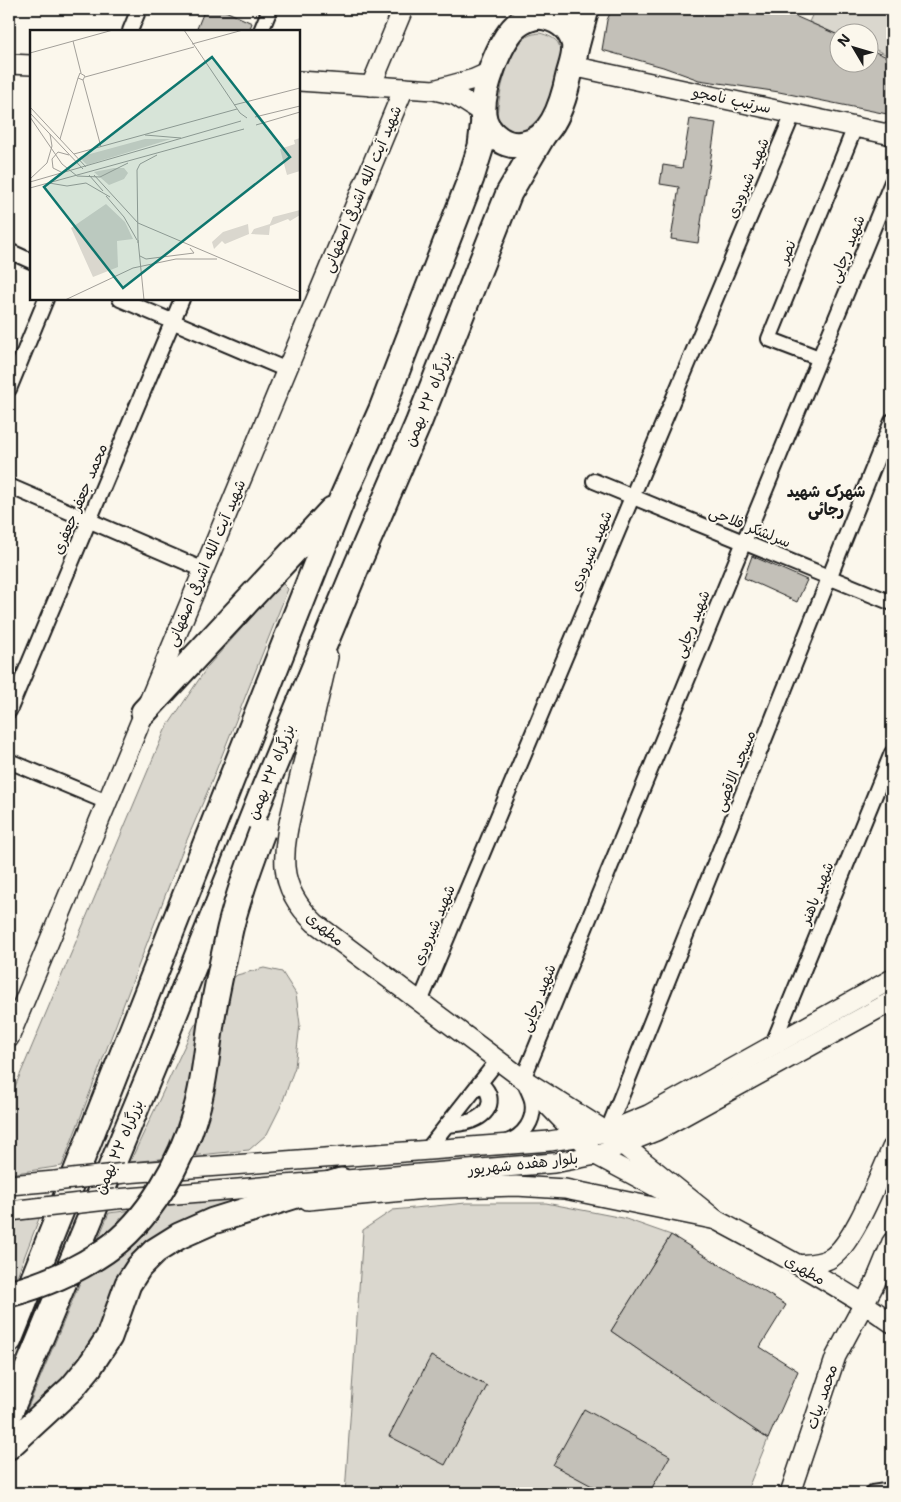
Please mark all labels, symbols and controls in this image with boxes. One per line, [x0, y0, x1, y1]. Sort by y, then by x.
north arrow [828, 22, 878, 72]
inset map [30, 30, 300, 300]
text: N [833, 30, 854, 50]
street label: سرتیپ نامجو [690, 82, 773, 118]
street label: شهید آیت الله اشرفی اصفهانی [318, 102, 406, 276]
street label: شهید شیرودی [722, 135, 774, 221]
street label: شهید رجایی [824, 212, 870, 286]
street label: نصر [773, 237, 801, 269]
street label: بزرگراه ۲۲ بهمن [400, 348, 456, 450]
street label: محمد جعفر جعفری [48, 441, 112, 557]
street label: شهید آیت الله اشرفی اصفهانی [162, 476, 250, 650]
district label: شهرک شهید رجائی [787, 481, 865, 520]
street label: سرلشکر فلاحی [706, 502, 794, 552]
street label: شهید شیرودی [565, 508, 617, 594]
street label: شهید رجایی [669, 587, 715, 661]
street label: بزرگراه ۲۲ بهمن [243, 721, 299, 823]
street label: مسجد الاقصی [710, 727, 760, 815]
street label: شهید باهنر [795, 859, 839, 929]
street label: شهید شیرودی [408, 882, 460, 968]
street label: مطهری [302, 907, 348, 951]
street label: شهید رجایی [515, 961, 561, 1035]
street label: بزرگراه ۲۲ بهمن [90, 1096, 148, 1198]
street label: بلوار هفده شهریور [466, 1148, 579, 1180]
street label: مطهری [781, 1250, 829, 1290]
street label: محمد بیات [802, 1362, 842, 1432]

